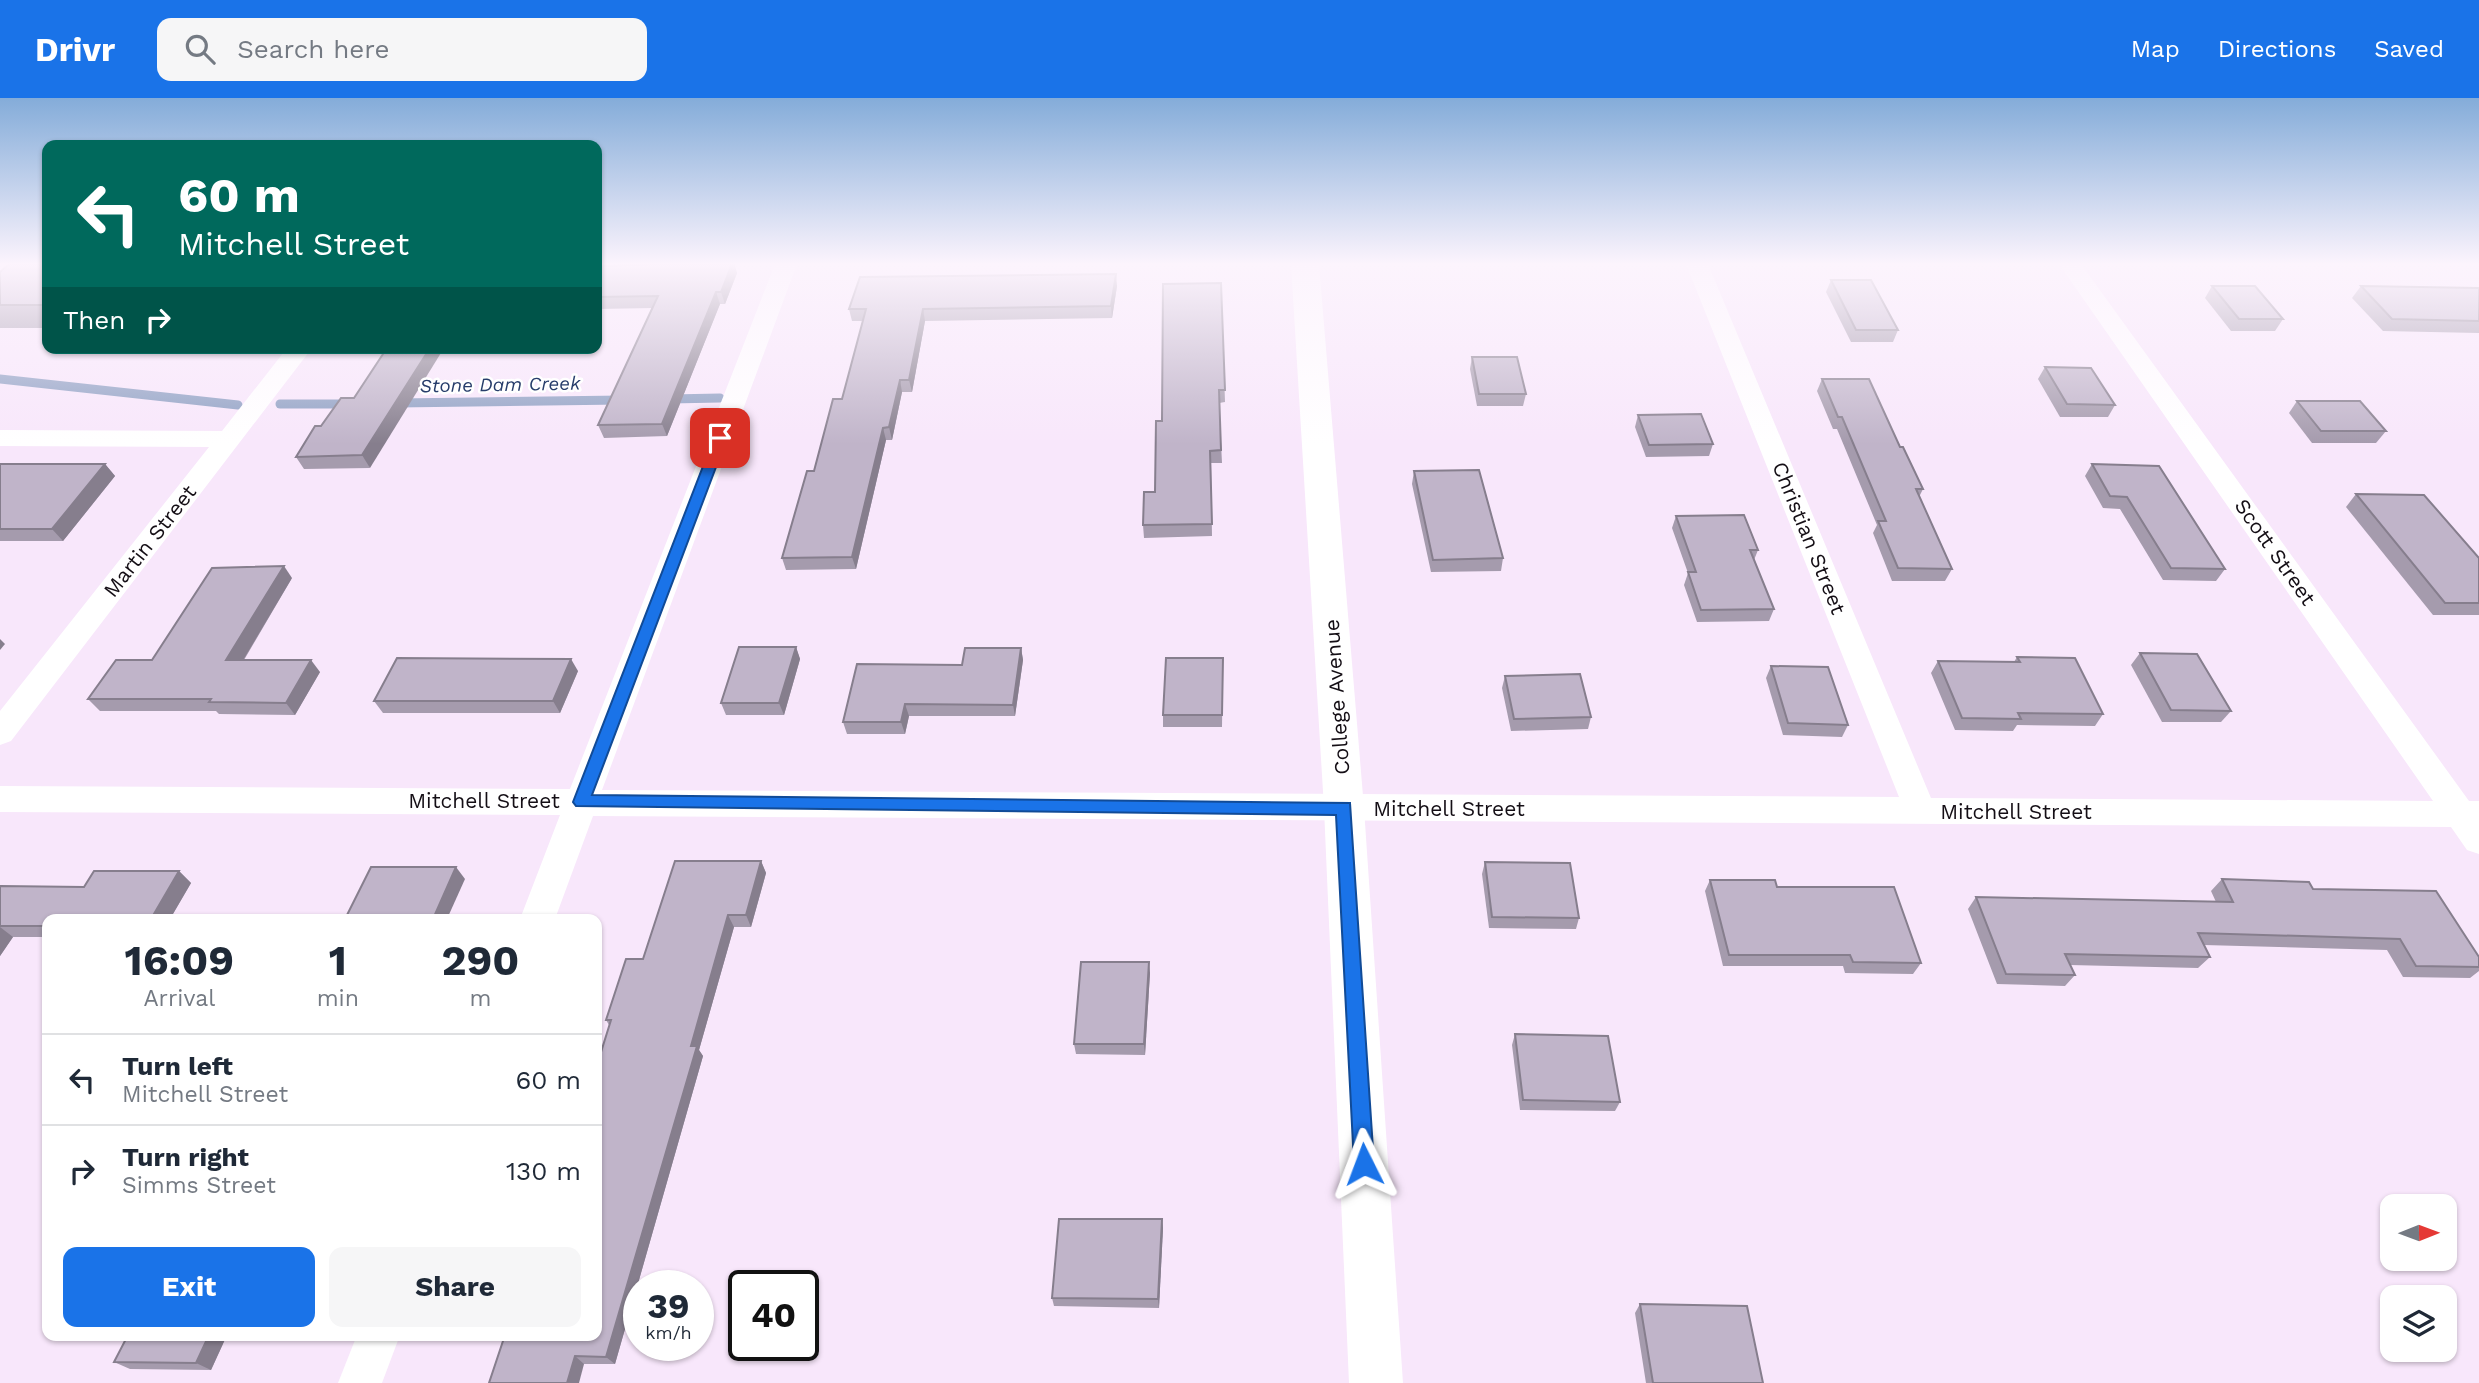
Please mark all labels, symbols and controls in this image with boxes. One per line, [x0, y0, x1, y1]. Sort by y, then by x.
search box [157, 18, 647, 81]
text: Drivr [35, 30, 115, 69]
icon: search [181, 30, 219, 68]
text: Search here [237, 34, 390, 64]
text: Map [2131, 35, 2180, 63]
text: Directions [2218, 35, 2336, 63]
text: Saved [2374, 35, 2444, 63]
text: 60 m [178, 166, 300, 224]
icon: left [63, 168, 154, 259]
text: Mitchell Street [178, 225, 409, 263]
icon: right [139, 301, 177, 339]
text: Then [63, 305, 125, 335]
water label: Stone Dam Creek [419, 372, 581, 397]
pin [690, 408, 750, 468]
icon: arrive [701, 419, 739, 457]
street label: Christian Street [1767, 458, 1852, 618]
street label: Martin Street [98, 479, 201, 602]
street label: Scott Street [2230, 494, 2321, 610]
street label: College Avenue [1319, 618, 1354, 776]
street label: Mitchell Street [408, 788, 560, 813]
street label: Mitchell Street [1373, 796, 1525, 821]
street label: Mitchell Street [1940, 799, 2092, 824]
text: 16:09 [125, 936, 234, 985]
text: 1 [329, 936, 347, 985]
text: 290 [441, 936, 519, 985]
text: Arrival [143, 985, 215, 1012]
text: min [317, 985, 359, 1012]
text: m [469, 985, 491, 1012]
text: Turn left [122, 1051, 233, 1081]
icon: left [63, 1061, 101, 1099]
text: 60 m [515, 1065, 581, 1095]
text: Mitchell Street [122, 1081, 288, 1108]
position arrow [1327, 1127, 1401, 1201]
text: Turn right [122, 1142, 249, 1172]
icon: right [63, 1152, 101, 1190]
text: 130 m [506, 1156, 581, 1186]
text: Simms Street [122, 1172, 276, 1199]
north arrow [2380, 1194, 2457, 1270]
map controls [2380, 1194, 2457, 1362]
button: Exit [63, 1247, 315, 1327]
button: Share [329, 1247, 581, 1327]
speed limit sign: 40 [728, 1270, 819, 1361]
text: 39 [647, 1285, 690, 1327]
button: layers [2380, 1285, 2457, 1362]
text: km/h [645, 1322, 692, 1343]

